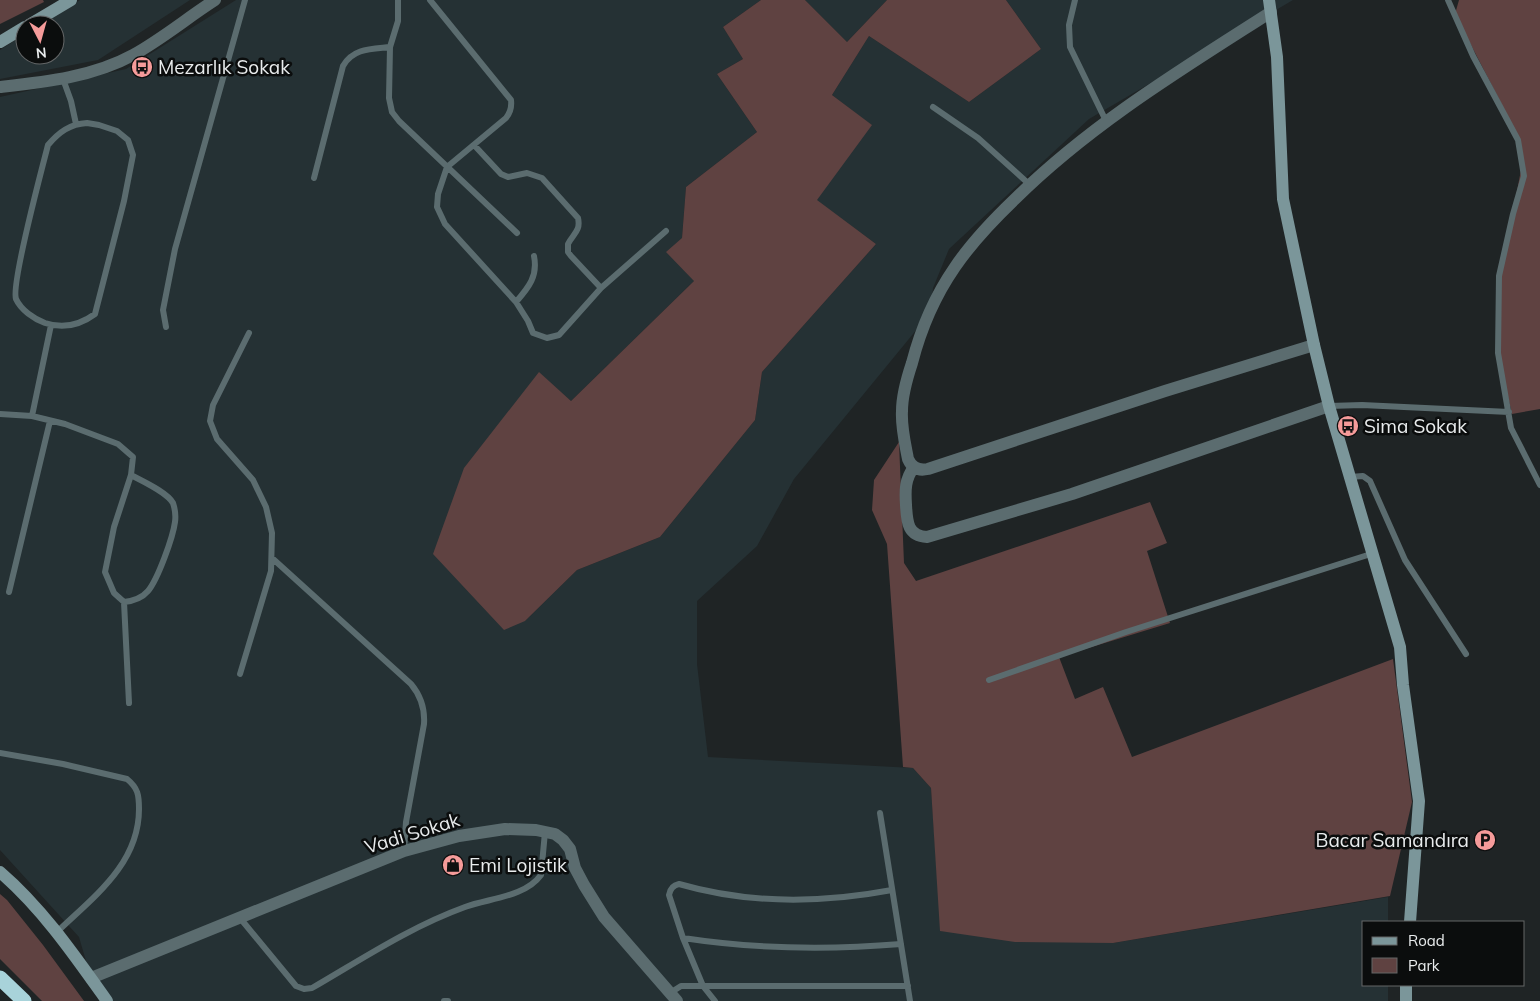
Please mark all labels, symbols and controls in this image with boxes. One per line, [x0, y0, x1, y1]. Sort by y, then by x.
north arrow [15, 15, 65, 65]
text: N [35, 43, 48, 62]
bus stop icon: Mezarlık Sokak [130, 55, 154, 79]
place label: Mezarlık Sokak [158, 55, 290, 79]
bus stop icon: Sima Sokak [1336, 414, 1360, 438]
place label: Sima Sokak [1364, 414, 1467, 438]
street label: Vadi Sokak [362, 807, 463, 859]
place label: Bacar Samandıra [1316, 828, 1469, 852]
parking icon: Bacar Samandıra [1473, 828, 1497, 852]
shop icon: Emi Lojistik [441, 853, 465, 877]
place label: Emi Lojistik [469, 853, 567, 877]
legend [1362, 921, 1525, 986]
text: Road [1408, 931, 1445, 950]
text: Park [1408, 956, 1440, 975]

